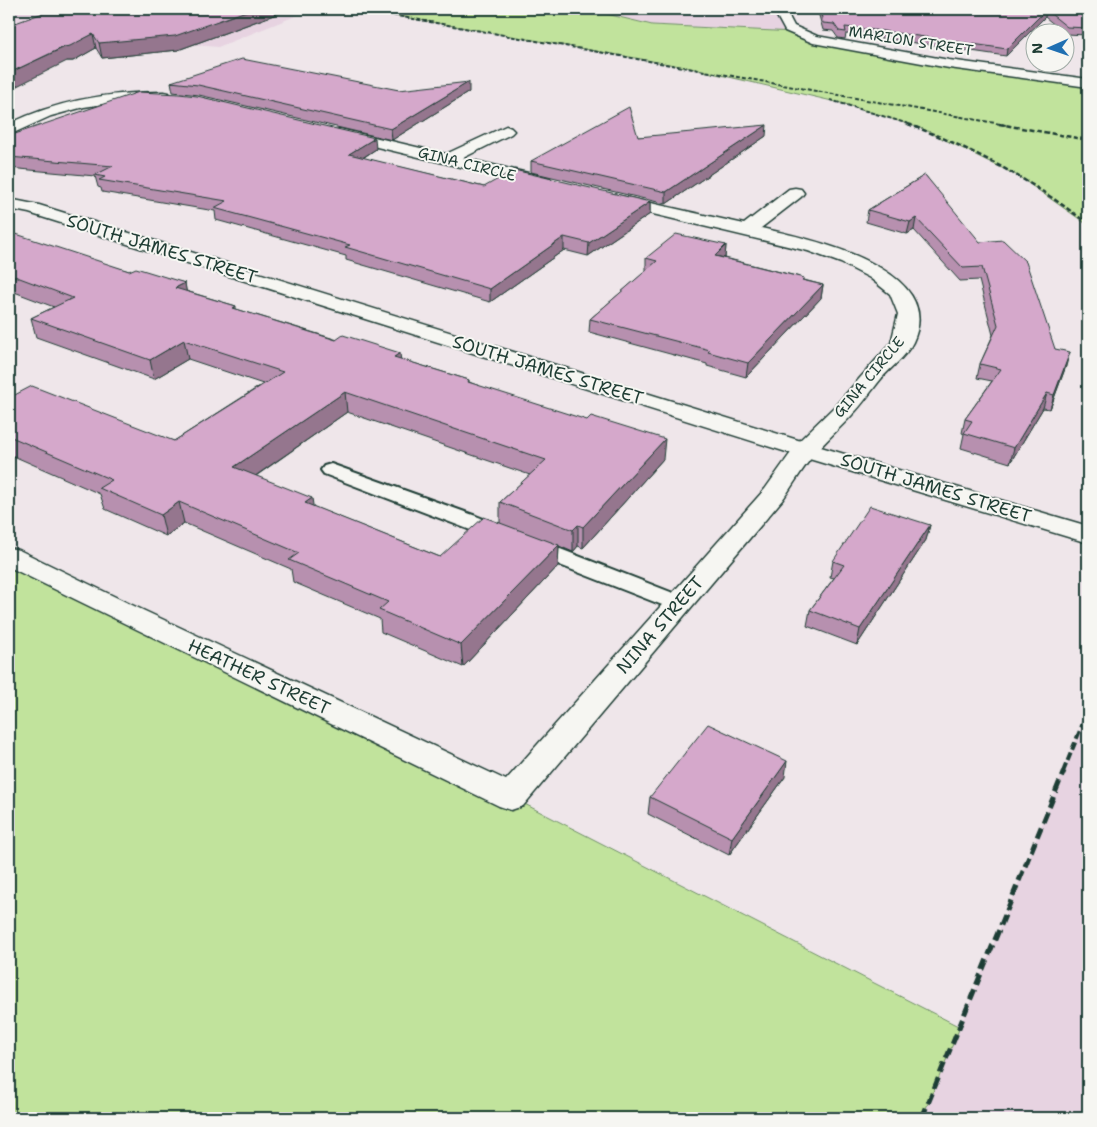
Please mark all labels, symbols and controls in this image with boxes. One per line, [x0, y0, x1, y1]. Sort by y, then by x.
street label: MARION STREET [847, 21, 975, 61]
north arrow [1024, 22, 1074, 72]
text: N [1028, 43, 1046, 54]
street label: GINA CIRCLE [416, 142, 518, 186]
street label: SOUTH JAMES STREET [64, 209, 260, 289]
street label: SOUTH JAMES STREET [450, 330, 646, 410]
street label: GINA CIRCLE [829, 332, 909, 422]
street label: SOUTH JAMES STREET [838, 448, 1034, 528]
street label: NINA STREET [611, 571, 709, 679]
street label: HEATHER STREET [184, 633, 334, 721]

